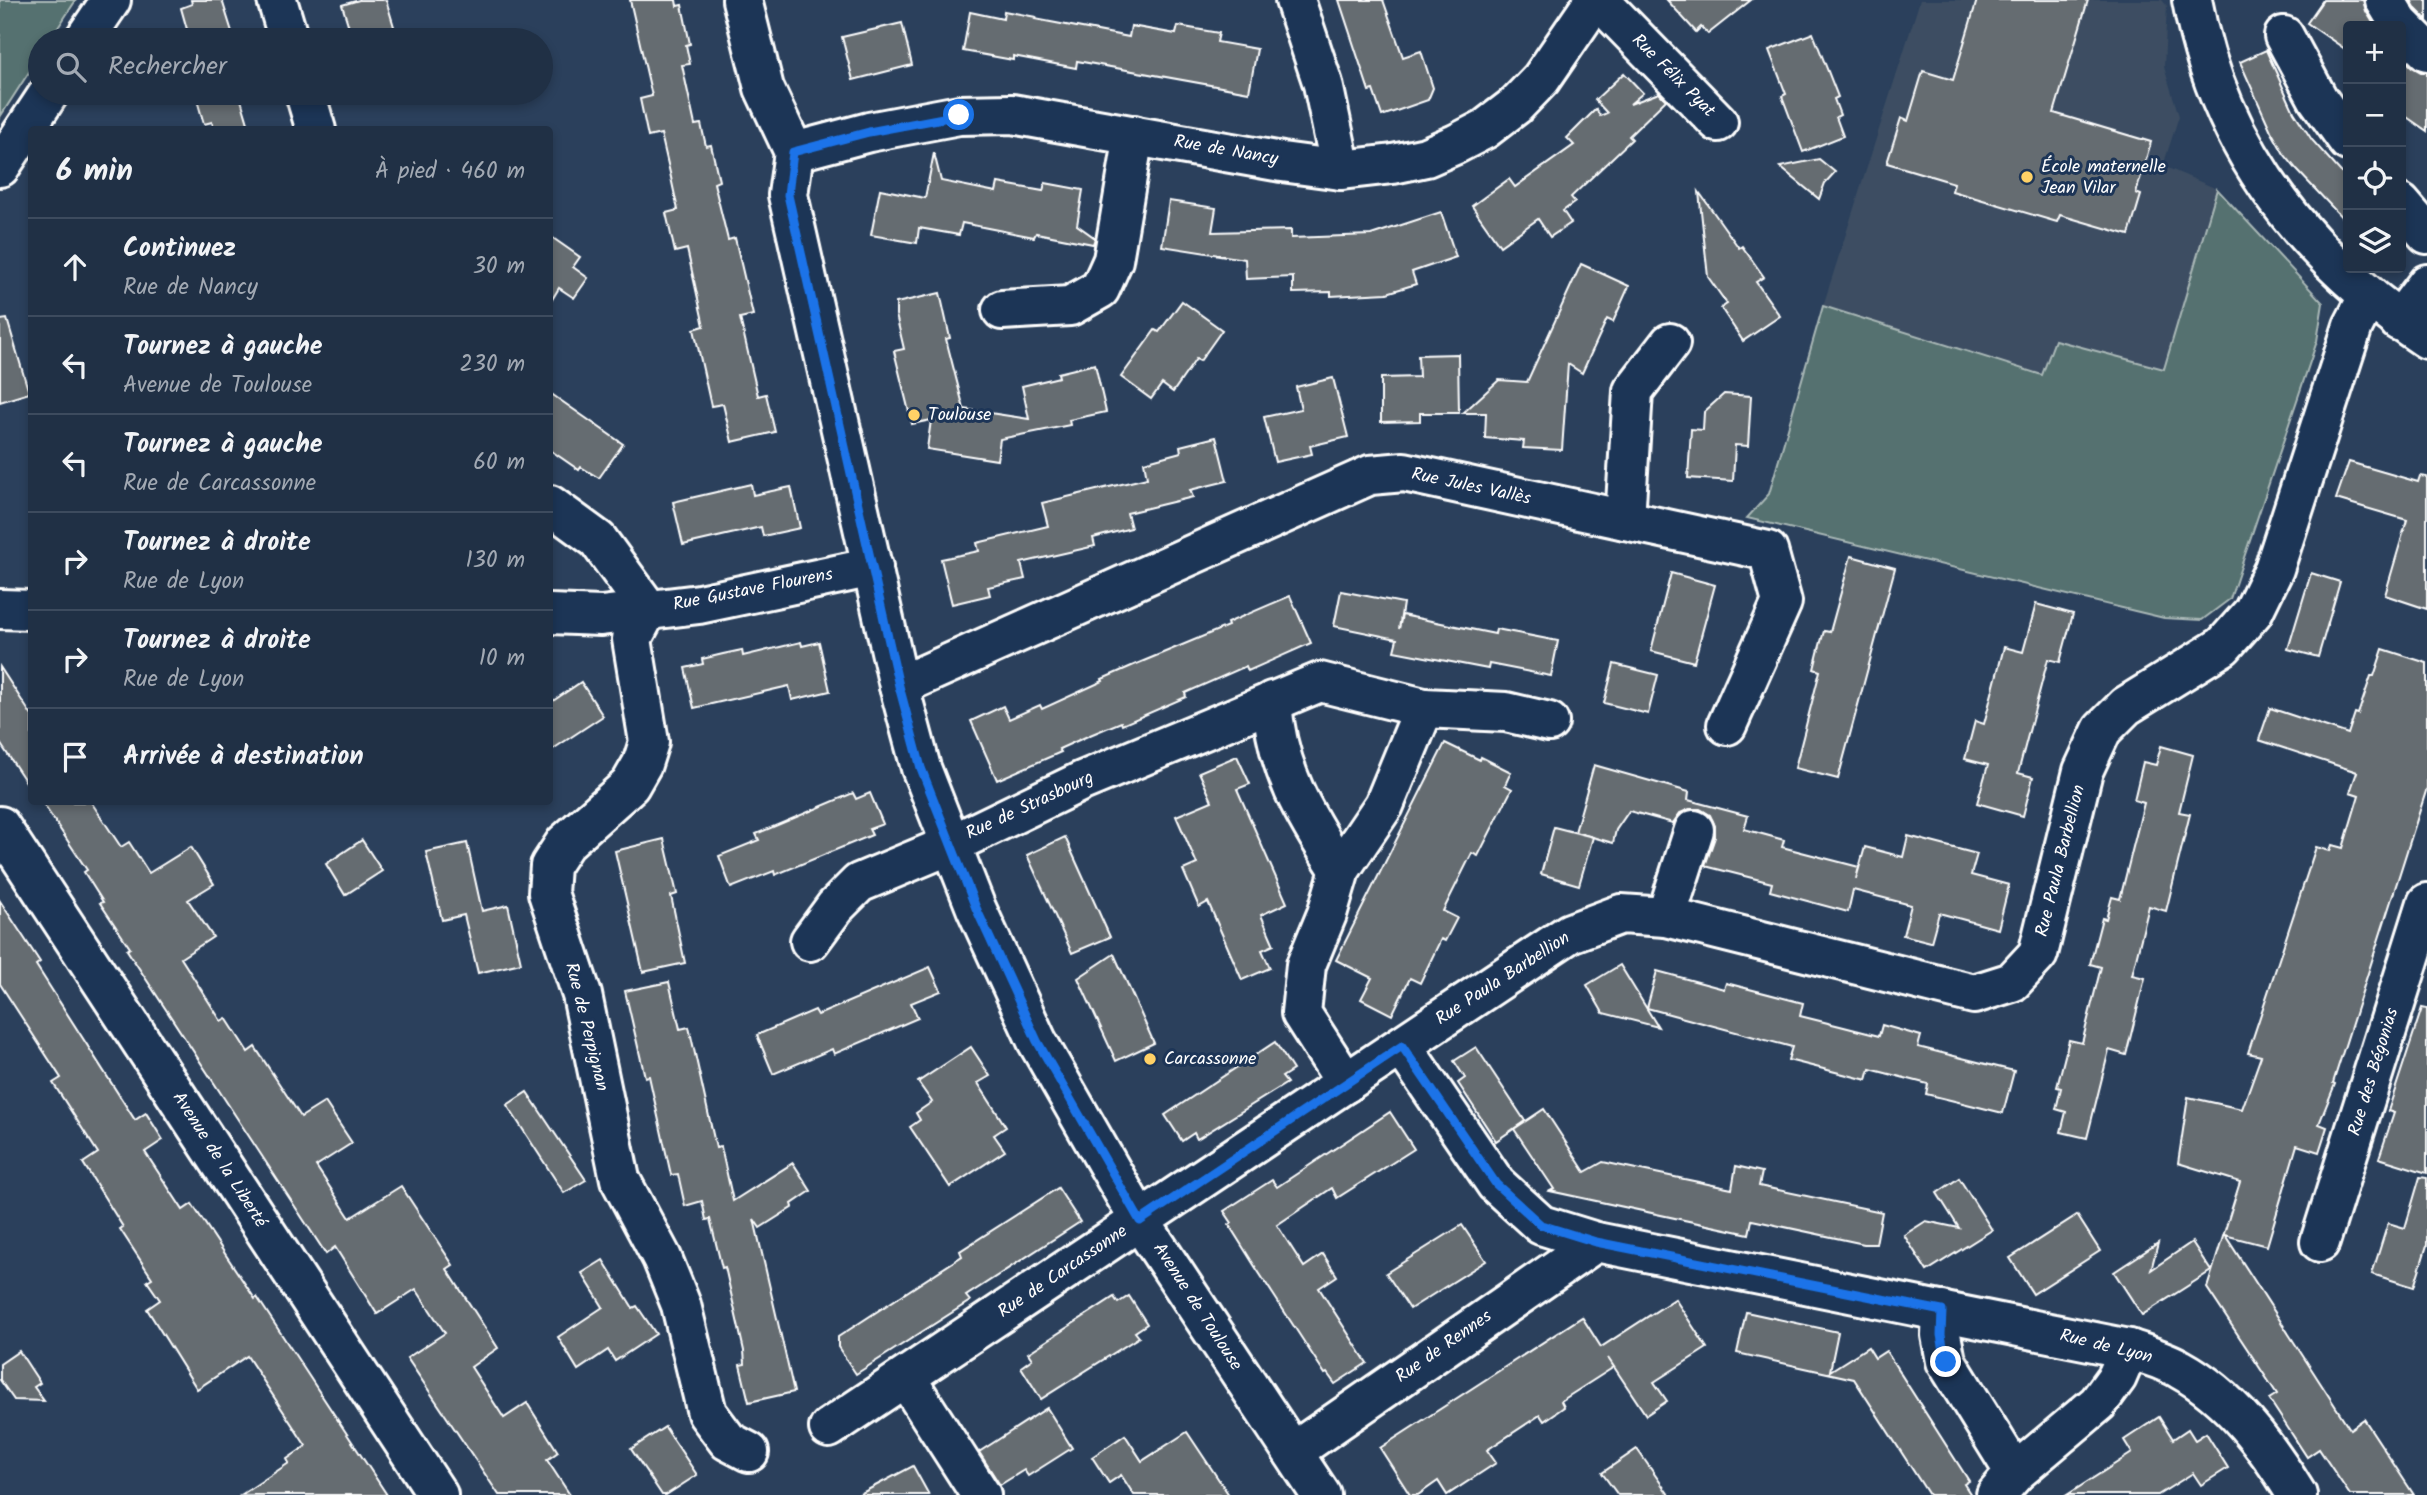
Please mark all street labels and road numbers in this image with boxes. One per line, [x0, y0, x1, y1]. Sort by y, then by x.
street label: Rue Félix Pyat [1624, 27, 1723, 126]
street label: Rue de Nancy [1172, 128, 1281, 175]
street label: Rue Jules Vallès [1409, 460, 1534, 514]
street label: Rue Gustave Flourens [671, 560, 836, 620]
street label: Rue de Strasbourg [961, 764, 1099, 848]
street label: Rue Paula Barbellion [2028, 782, 2094, 940]
street label: Rue Paula Barbellion [1430, 924, 1576, 1034]
street label: Rue de Perpignan [556, 960, 616, 1094]
street label: Rue des Bégonias [2341, 1004, 2407, 1140]
street label: Avenue de la Liberté [164, 1086, 275, 1235]
street label: Rue de Carcassonne [992, 1218, 1134, 1326]
street label: Avenue de Toulouse [1145, 1237, 1249, 1377]
street label: Rue de Rennes [1390, 1303, 1499, 1391]
street label: Rue de Lyon [2056, 1321, 2156, 1373]

